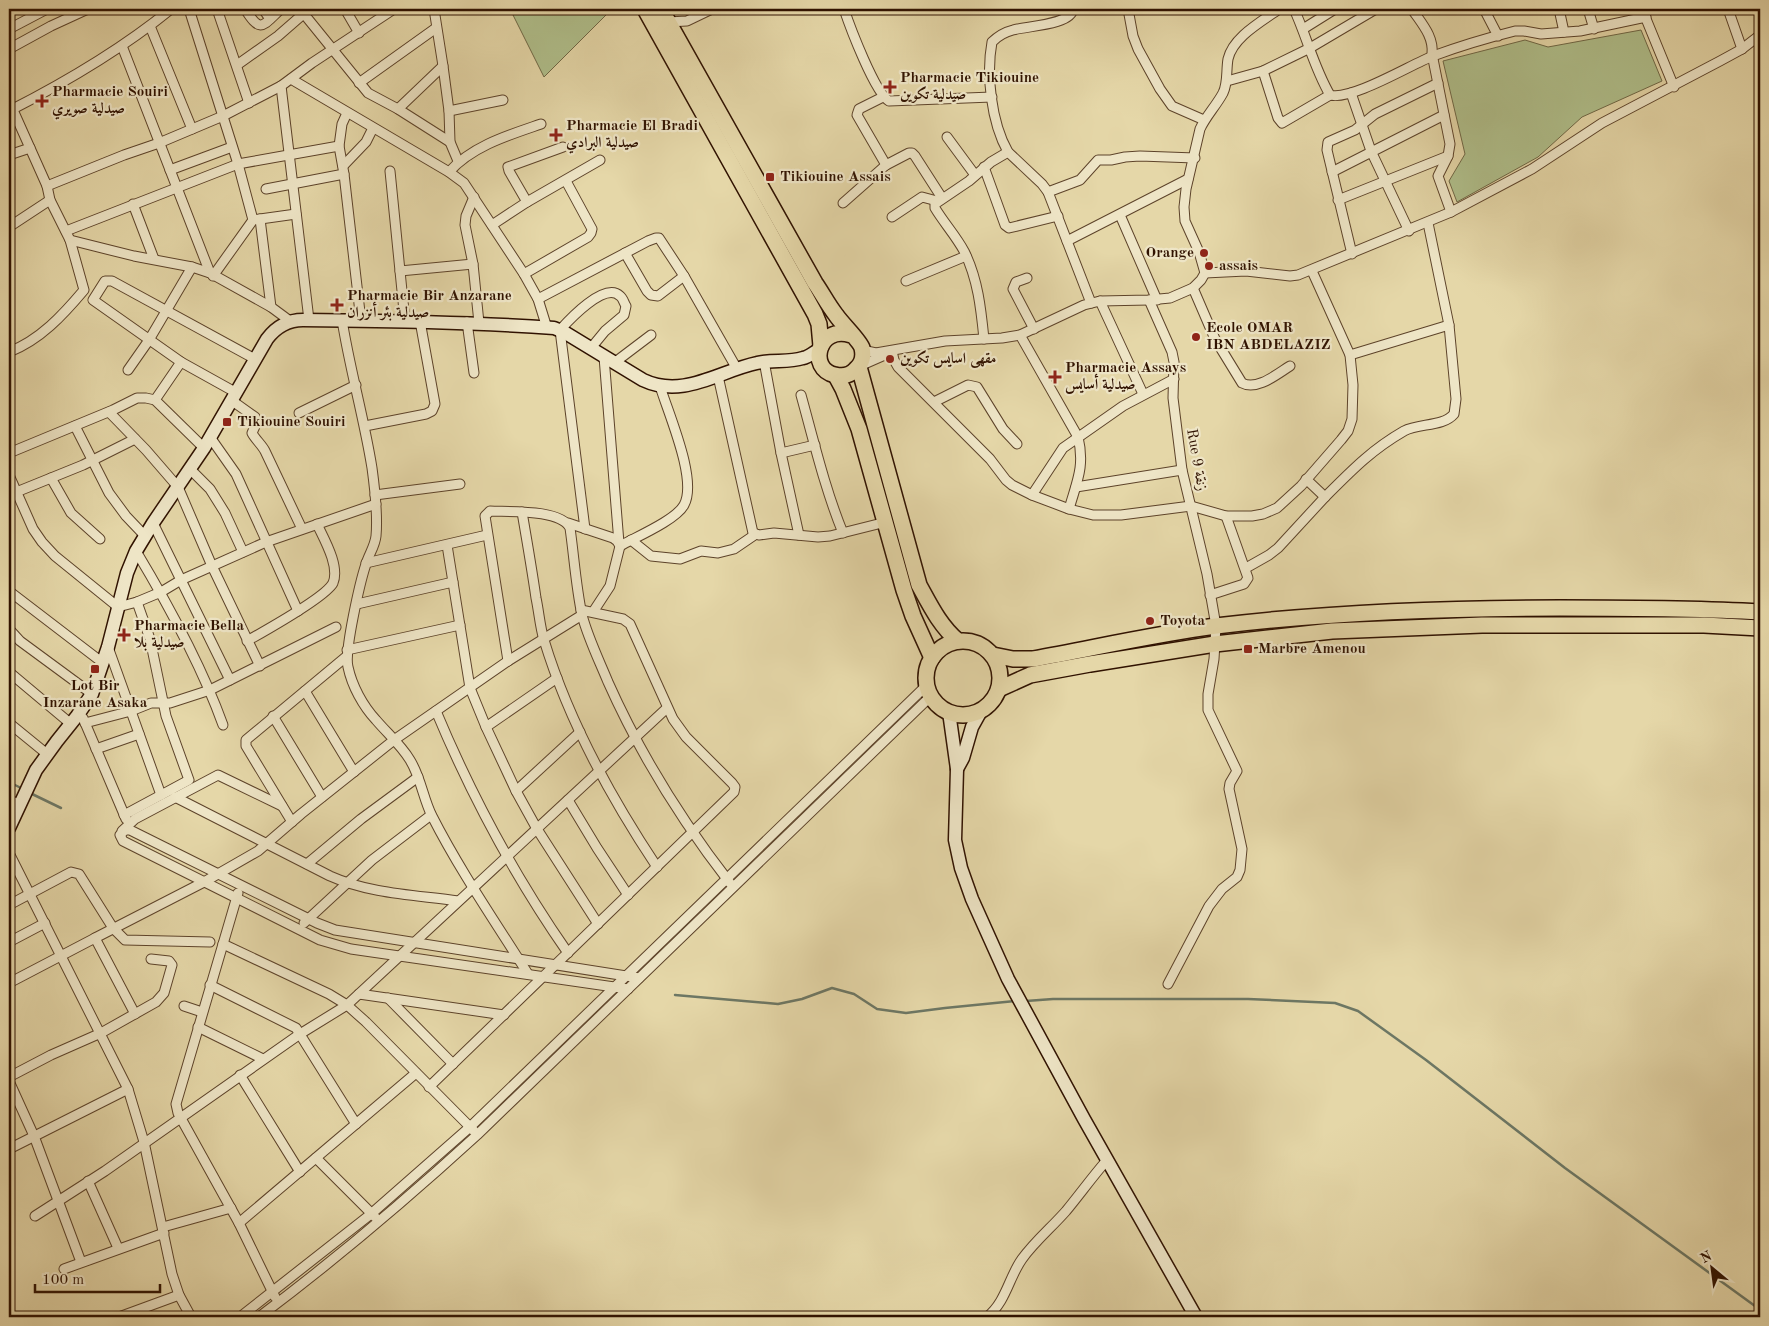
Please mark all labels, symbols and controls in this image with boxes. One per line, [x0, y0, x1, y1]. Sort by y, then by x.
place label: Pharmacie Tikiouine صيدلية تكوين [900, 71, 1039, 103]
marker: Pharmacie Tikiouine صيدلية تكوين [884, 81, 896, 93]
place label: Pharmacie Souiri صيدلية صويري [52, 85, 168, 120]
marker: Pharmacie Souiri صيدلية صويري [36, 95, 48, 107]
place label: Pharmacie El Bradi صيدلية البرادي [566, 119, 698, 154]
marker: Pharmacie El Bradi صيدلية البرادي [550, 129, 562, 141]
place label: Tikiouine Assais [780, 170, 891, 185]
marker: Tikiouine Assais [764, 171, 776, 183]
place label: Orange [1145, 246, 1194, 261]
marker: Orange [1198, 247, 1210, 259]
place label: assais [1219, 259, 1258, 274]
marker: assais [1203, 260, 1215, 272]
place label: Pharmacie Bir Anzarane صيدلية بئر أنزران [347, 289, 512, 321]
marker: Pharmacie Bir Anzarane صيدلية بئر أنزران [331, 299, 343, 311]
place label: Ecole OMAR IBN ABDELAZIZ [1206, 321, 1331, 353]
marker: Ecole OMAR IBN ABDELAZIZ [1190, 331, 1202, 343]
place label: مقهى اسايس تكوين [900, 350, 996, 368]
marker: مقهى اسايس تكوين [884, 353, 896, 365]
place label: Pharmacie Assays صيدلية أسايس [1065, 361, 1186, 394]
marker: Pharmacie Assays صيدلية أسايس [1049, 371, 1061, 383]
place label: Tikiouine Souiri [237, 415, 345, 430]
marker: Tikiouine Souiri [221, 416, 233, 428]
street label: Rue 9 زنقة [1183, 428, 1209, 492]
place label: Toyota [1160, 614, 1206, 629]
marker: Toyota [1144, 615, 1156, 627]
place label: Pharmacie Bella صيدلية بلا [134, 619, 244, 651]
marker: Pharmacie Bella صيدلية بلا [118, 629, 130, 641]
place label: Marbre Amenou [1258, 642, 1366, 657]
marker: Marbre Amenou [1242, 643, 1254, 655]
marker: Lot Bir Inzarane Asaka [89, 663, 101, 675]
place label: Lot Bir Inzarane Asaka [43, 679, 148, 711]
north arrow [1686, 1244, 1736, 1294]
text: N [1698, 1249, 1715, 1266]
scale bar [35, 1261, 160, 1293]
text: 100 m [42, 1273, 84, 1288]

